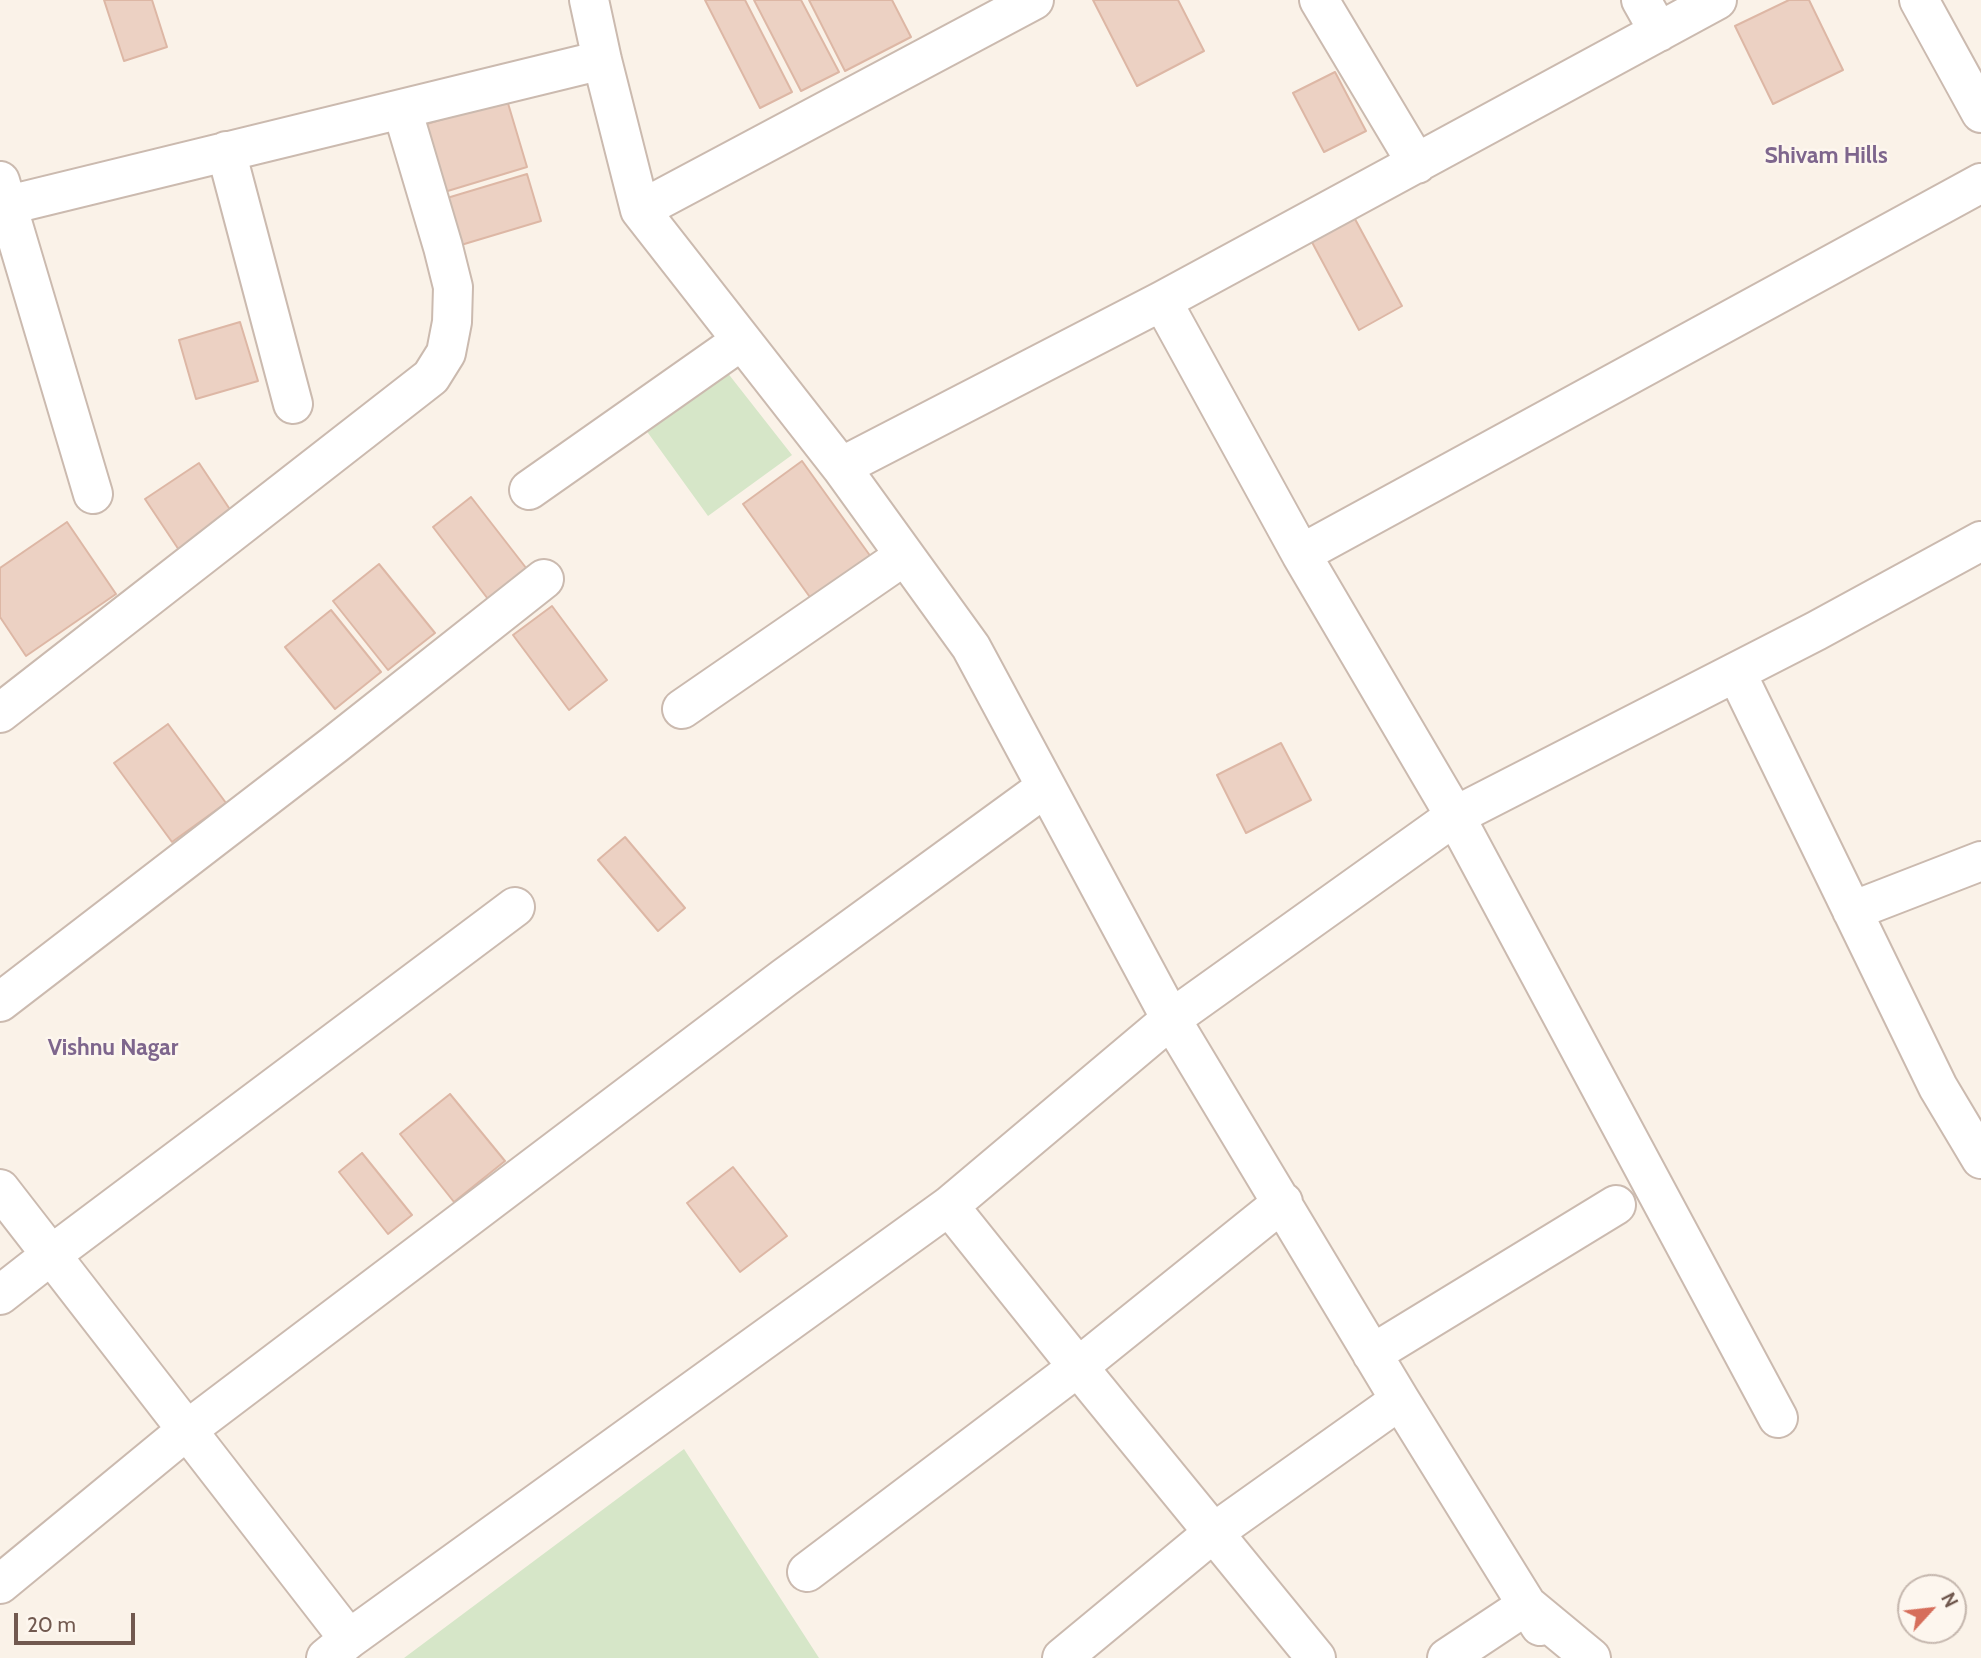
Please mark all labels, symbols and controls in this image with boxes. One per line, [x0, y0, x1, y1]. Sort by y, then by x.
district label: Shivam Hills [1764, 142, 1888, 170]
district label: Vishnu Nagar [48, 1034, 178, 1062]
north arrow [1897, 1574, 1967, 1644]
text: N [1936, 1589, 1963, 1611]
scale bar [18, 1598, 138, 1642]
text: 20 m [27, 1612, 76, 1637]

